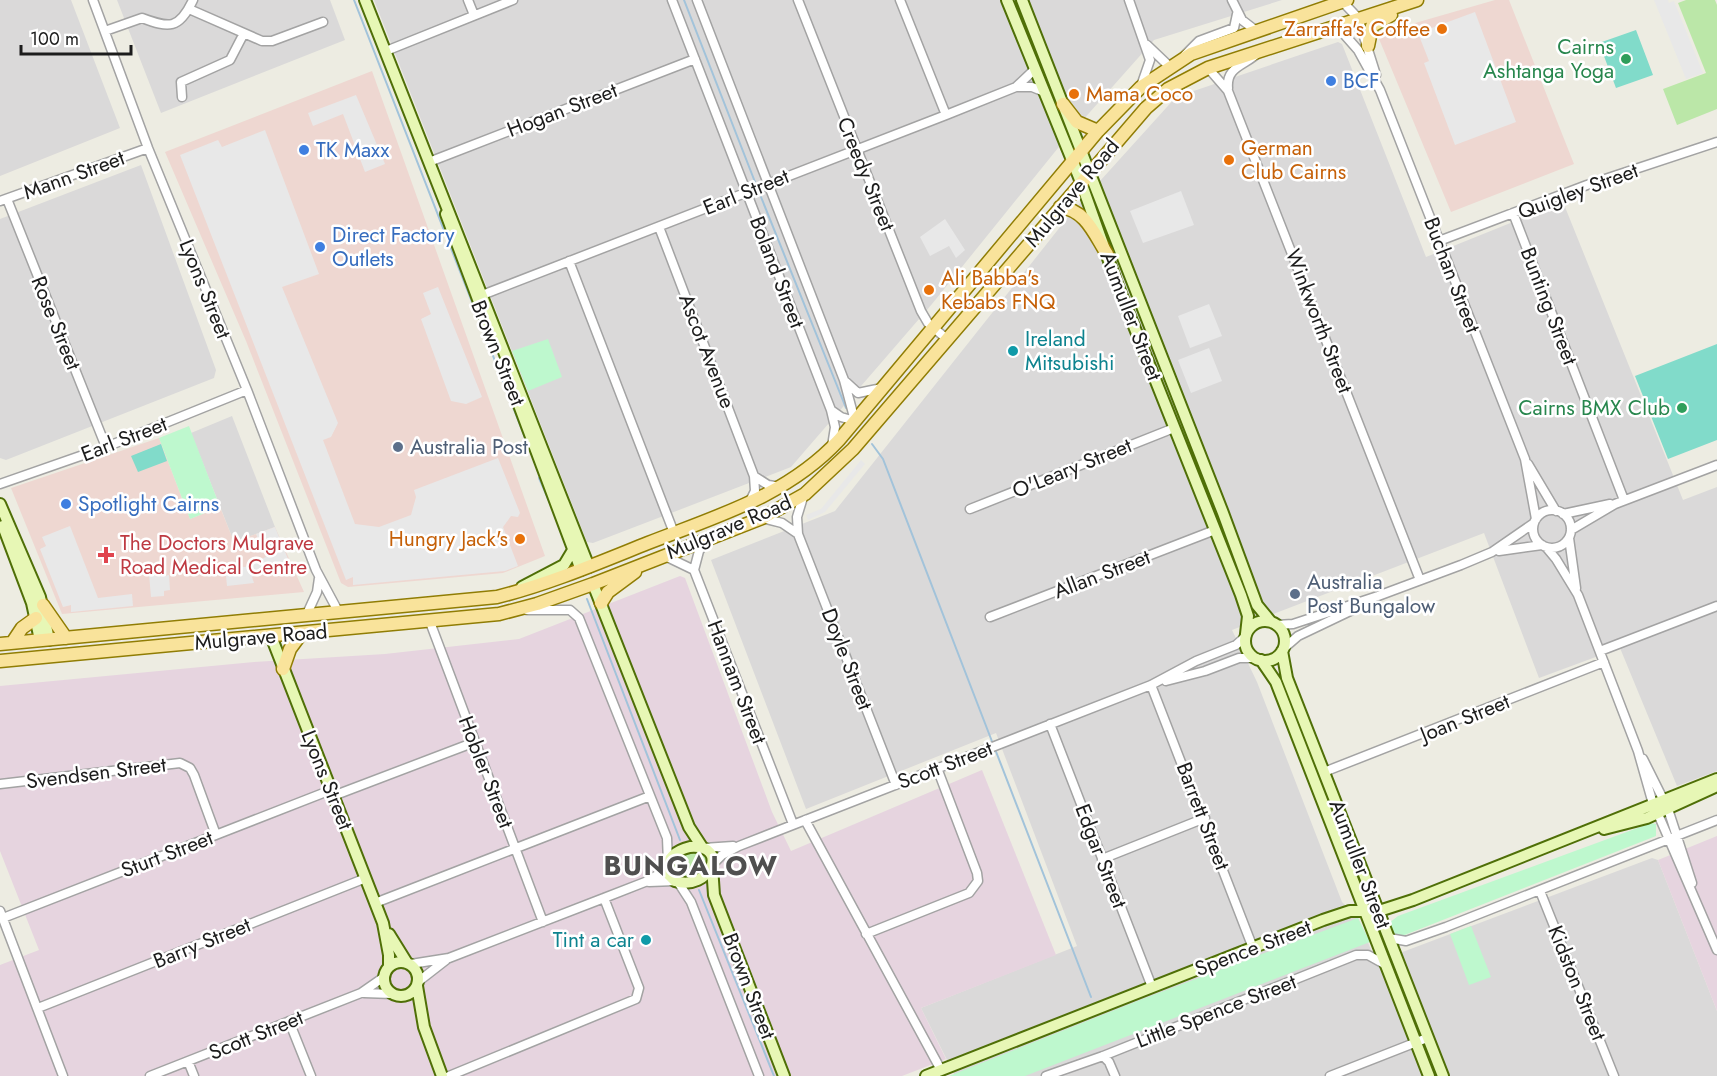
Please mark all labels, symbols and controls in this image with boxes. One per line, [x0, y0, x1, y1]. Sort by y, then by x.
place label: Zarraffa's Coffee [1284, 14, 1430, 44]
scale bar [21, 18, 130, 56]
marker: Zarraffa's Coffee [1435, 22, 1449, 36]
text: 100 m [30, 26, 79, 52]
place label: Cairns Ashtanga Yoga [1483, 32, 1614, 86]
marker: Cairns Ashtanga Yoga [1619, 52, 1633, 66]
place label: BCF [1343, 66, 1380, 96]
marker: BCF [1324, 74, 1338, 88]
street label: Hogan Street [502, 75, 622, 145]
place label: Mama Coco [1086, 79, 1193, 109]
marker: Mama Coco [1067, 87, 1081, 101]
street label: Creedy Street [830, 113, 902, 235]
street label: Mulgrave Road [1018, 132, 1126, 254]
place label: German Club Cairns [1241, 133, 1346, 187]
place label: TK Maxx [316, 135, 389, 165]
street label: Mann Street [19, 143, 129, 207]
marker: TK Maxx [297, 143, 311, 157]
marker: German Club Cairns [1222, 153, 1236, 167]
street label: Quigley Street [1514, 155, 1642, 227]
street label: Earl Street [699, 161, 793, 223]
street label: Boland Street [742, 212, 812, 332]
street label: Buchan Street [1416, 213, 1488, 337]
place label: Direct Factory Outlets [332, 220, 455, 274]
street label: Lyons Street [171, 235, 239, 343]
marker: Direct Factory Outlets [313, 240, 327, 254]
street label: Bunting Street [1513, 243, 1585, 369]
street label: Winkworth Street [1278, 245, 1360, 397]
street label: Aumuller Street [1093, 247, 1169, 385]
place label: Ali Babba's Kebabs FNQ [941, 263, 1056, 317]
street label: Rose Street [24, 272, 88, 374]
marker: Ali Babba's Kebabs FNQ [922, 283, 936, 297]
street label: Ascot Avenue [671, 289, 743, 413]
street label: Brown Street [463, 296, 533, 410]
place label: Ireland Mitsubishi [1025, 324, 1114, 378]
marker: Ireland Mitsubishi [1006, 344, 1020, 358]
place label: Cairns BMX Club [1518, 393, 1670, 423]
marker: Cairns BMX Club [1675, 401, 1689, 415]
street label: Earl Street [77, 409, 171, 469]
street label: O'Leary Street [1008, 430, 1136, 506]
place label: Australia Post [410, 432, 528, 462]
marker: Australia Post [391, 440, 405, 454]
street label: Mulgrave Road [662, 487, 796, 567]
place label: Spotlight Cairns [78, 489, 219, 519]
marker: Spotlight Cairns [59, 497, 73, 511]
place label: Hungry Jack's [389, 524, 508, 554]
place label: The Doctors Mulgrave Road Medical Centre [120, 528, 314, 582]
marker: Hungry Jack's [513, 532, 527, 546]
street label: Allan Street [1049, 542, 1155, 606]
marker: The Doctors Mulgrave Road Medical Centre [97, 546, 115, 564]
place label: Australia Post Bungalow [1307, 567, 1436, 621]
marker: Australia Post Bungalow [1288, 587, 1302, 601]
street label: Doyle Street [814, 604, 880, 714]
street label: Mulgrave Road [193, 616, 329, 658]
street label: Hannam Street [700, 616, 774, 748]
street label: Joan Street [1413, 686, 1514, 751]
street label: Hobler Street [451, 712, 521, 832]
street label: Lyons Street [293, 726, 361, 834]
street label: Scott Street [893, 733, 997, 797]
street label: Svendsen Street [24, 750, 168, 796]
street label: Barrett Street [1169, 758, 1237, 874]
street label: Aumuller Street [1322, 795, 1398, 933]
street label: Edgar Street [1067, 800, 1135, 912]
street label: Sturt Street [117, 823, 217, 885]
district label: BUNGALOW [604, 846, 778, 885]
street label: Barry Street [149, 910, 255, 976]
street label: Spence Street [1190, 912, 1316, 984]
street label: Kidston Street [1540, 921, 1614, 1045]
place label: Tint a car [553, 925, 635, 955]
street label: Brown Street [715, 929, 783, 1043]
marker: Tint a car [639, 933, 653, 947]
street label: Little Spence Street [1131, 967, 1301, 1055]
street label: Scott Street [204, 1002, 308, 1068]

